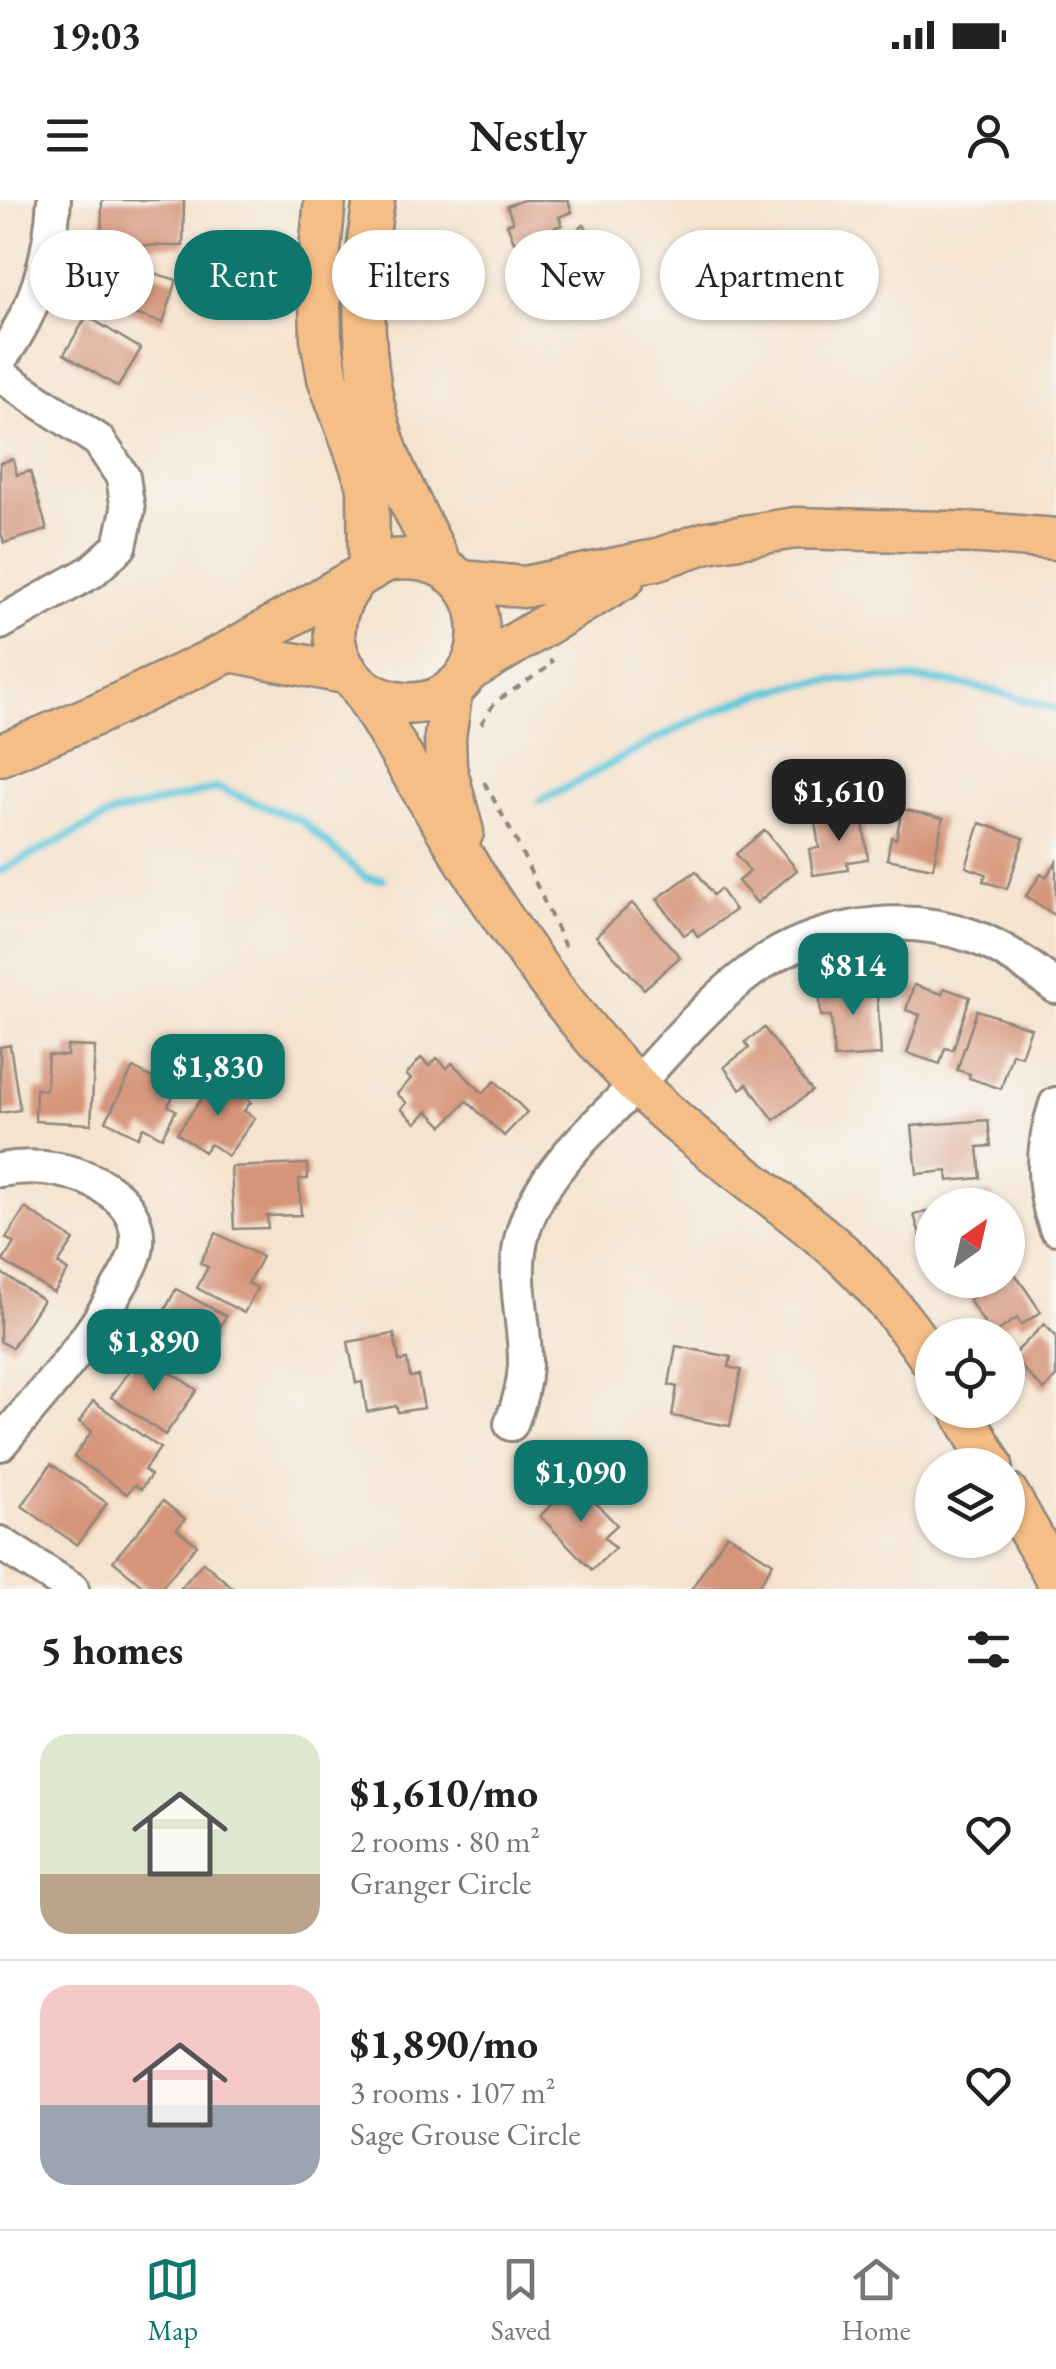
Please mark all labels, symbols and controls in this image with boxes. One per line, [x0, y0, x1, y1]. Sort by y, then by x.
text: 19:03 [50, 11, 141, 60]
text: Nestly [469, 106, 587, 164]
icon: menu [40, 108, 95, 163]
icon: person [961, 108, 1016, 163]
chip: Buy [30, 230, 154, 320]
chip: Rent [174, 230, 312, 320]
chip: Filters [332, 230, 485, 320]
chip: New [505, 230, 640, 320]
chip: Apartment [660, 230, 879, 320]
pin: $1,610 [758, 759, 920, 844]
text: $1,610 [794, 770, 884, 812]
pin: $814 [794, 933, 912, 1018]
text: $814 [820, 944, 886, 986]
pin: $1,830 [137, 1034, 299, 1119]
text: $1,830 [173, 1045, 263, 1087]
north arrow [915, 1188, 1025, 1298]
map controls [915, 1188, 1025, 1558]
pin: $1,890 [73, 1309, 235, 1394]
button: locate [915, 1318, 1025, 1428]
text: $1,890 [109, 1320, 199, 1362]
pin: $1,090 [500, 1440, 662, 1525]
button: layers [915, 1448, 1025, 1558]
text: $1,090 [536, 1451, 626, 1493]
text: 5 homes [40, 1622, 183, 1677]
icon: filters [961, 1622, 1016, 1677]
text: $1,610/mo [350, 1765, 538, 1820]
icon: home [120, 1774, 240, 1894]
icon: heart [961, 1807, 1016, 1862]
text: 2 rooms · 80 m² [350, 1820, 540, 1862]
text: Granger Circle [350, 1862, 532, 1904]
text: $1,890/mo [350, 2016, 538, 2071]
icon: home [120, 2025, 240, 2145]
icon: heart [961, 2058, 1016, 2113]
text: 3 rooms · 107 m² [350, 2071, 556, 2113]
text: Sage Grouse Circle [350, 2113, 581, 2155]
tab: Map [145, 2252, 200, 2348]
tab: Saved [491, 2252, 551, 2348]
tab: Home [841, 2252, 911, 2348]

